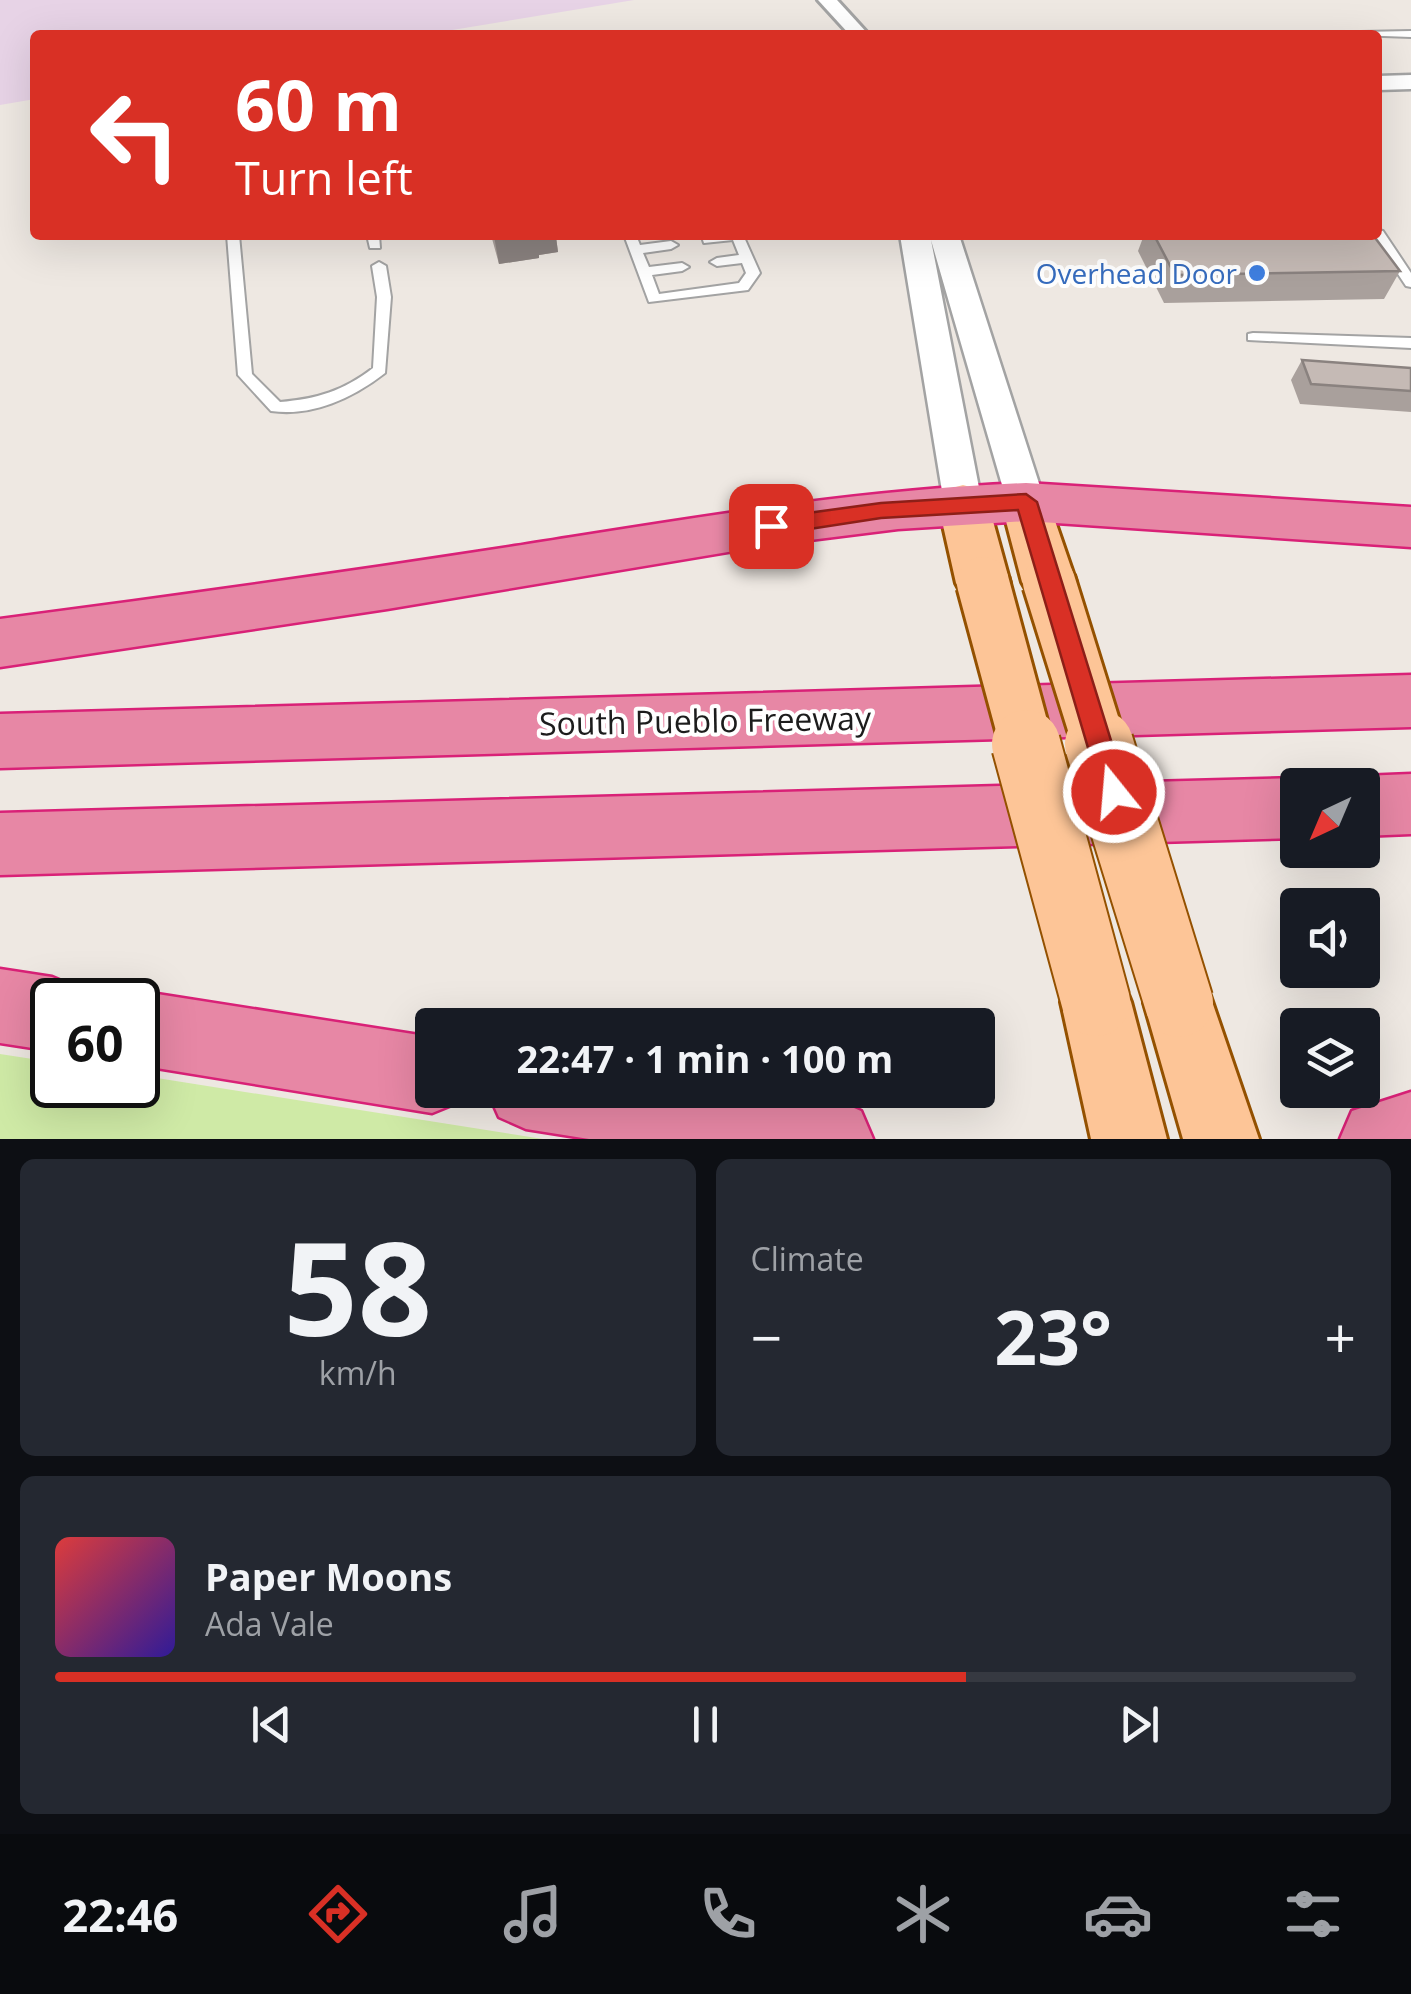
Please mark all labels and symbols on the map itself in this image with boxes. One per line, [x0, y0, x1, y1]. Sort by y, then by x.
place label: Overhead Door [1036, 254, 1238, 292]
marker: Overhead Door [1246, 262, 1268, 284]
pin [729, 484, 814, 569]
street label: South Pueblo Freeway [539, 696, 872, 744]
position arrow [1062, 740, 1166, 844]
north arrow [1280, 768, 1380, 868]
speed limit sign: 60 [30, 978, 160, 1108]

